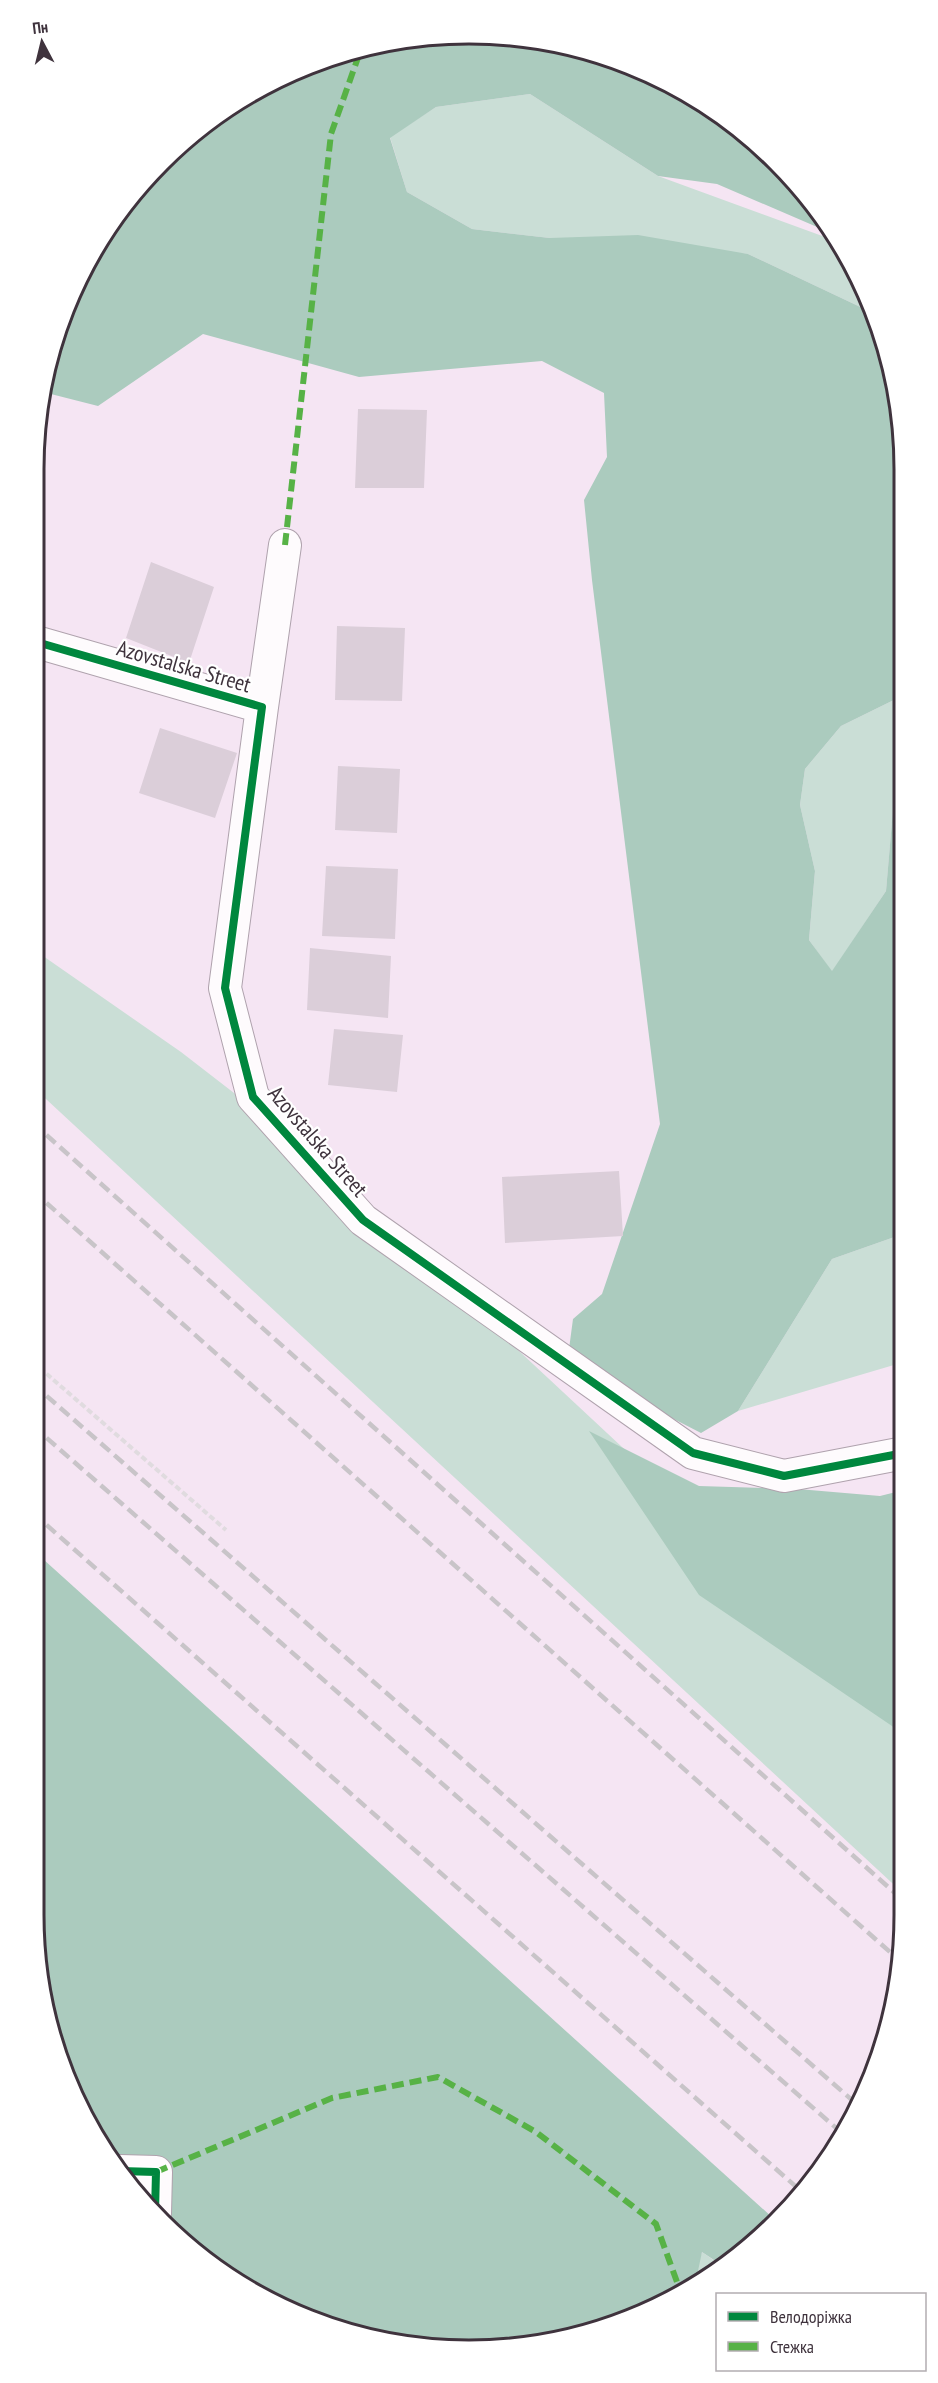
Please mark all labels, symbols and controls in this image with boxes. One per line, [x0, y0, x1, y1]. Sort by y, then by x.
north arrow [12, 12, 72, 72]
text: Пн [31, 16, 49, 38]
street label: Azovstalska Street [114, 634, 254, 698]
street label: Azovstalska Street [262, 1080, 374, 1202]
legend [716, 2293, 926, 2371]
text: Велодоріжка [770, 2305, 852, 2328]
text: Стежка [770, 2335, 814, 2358]

